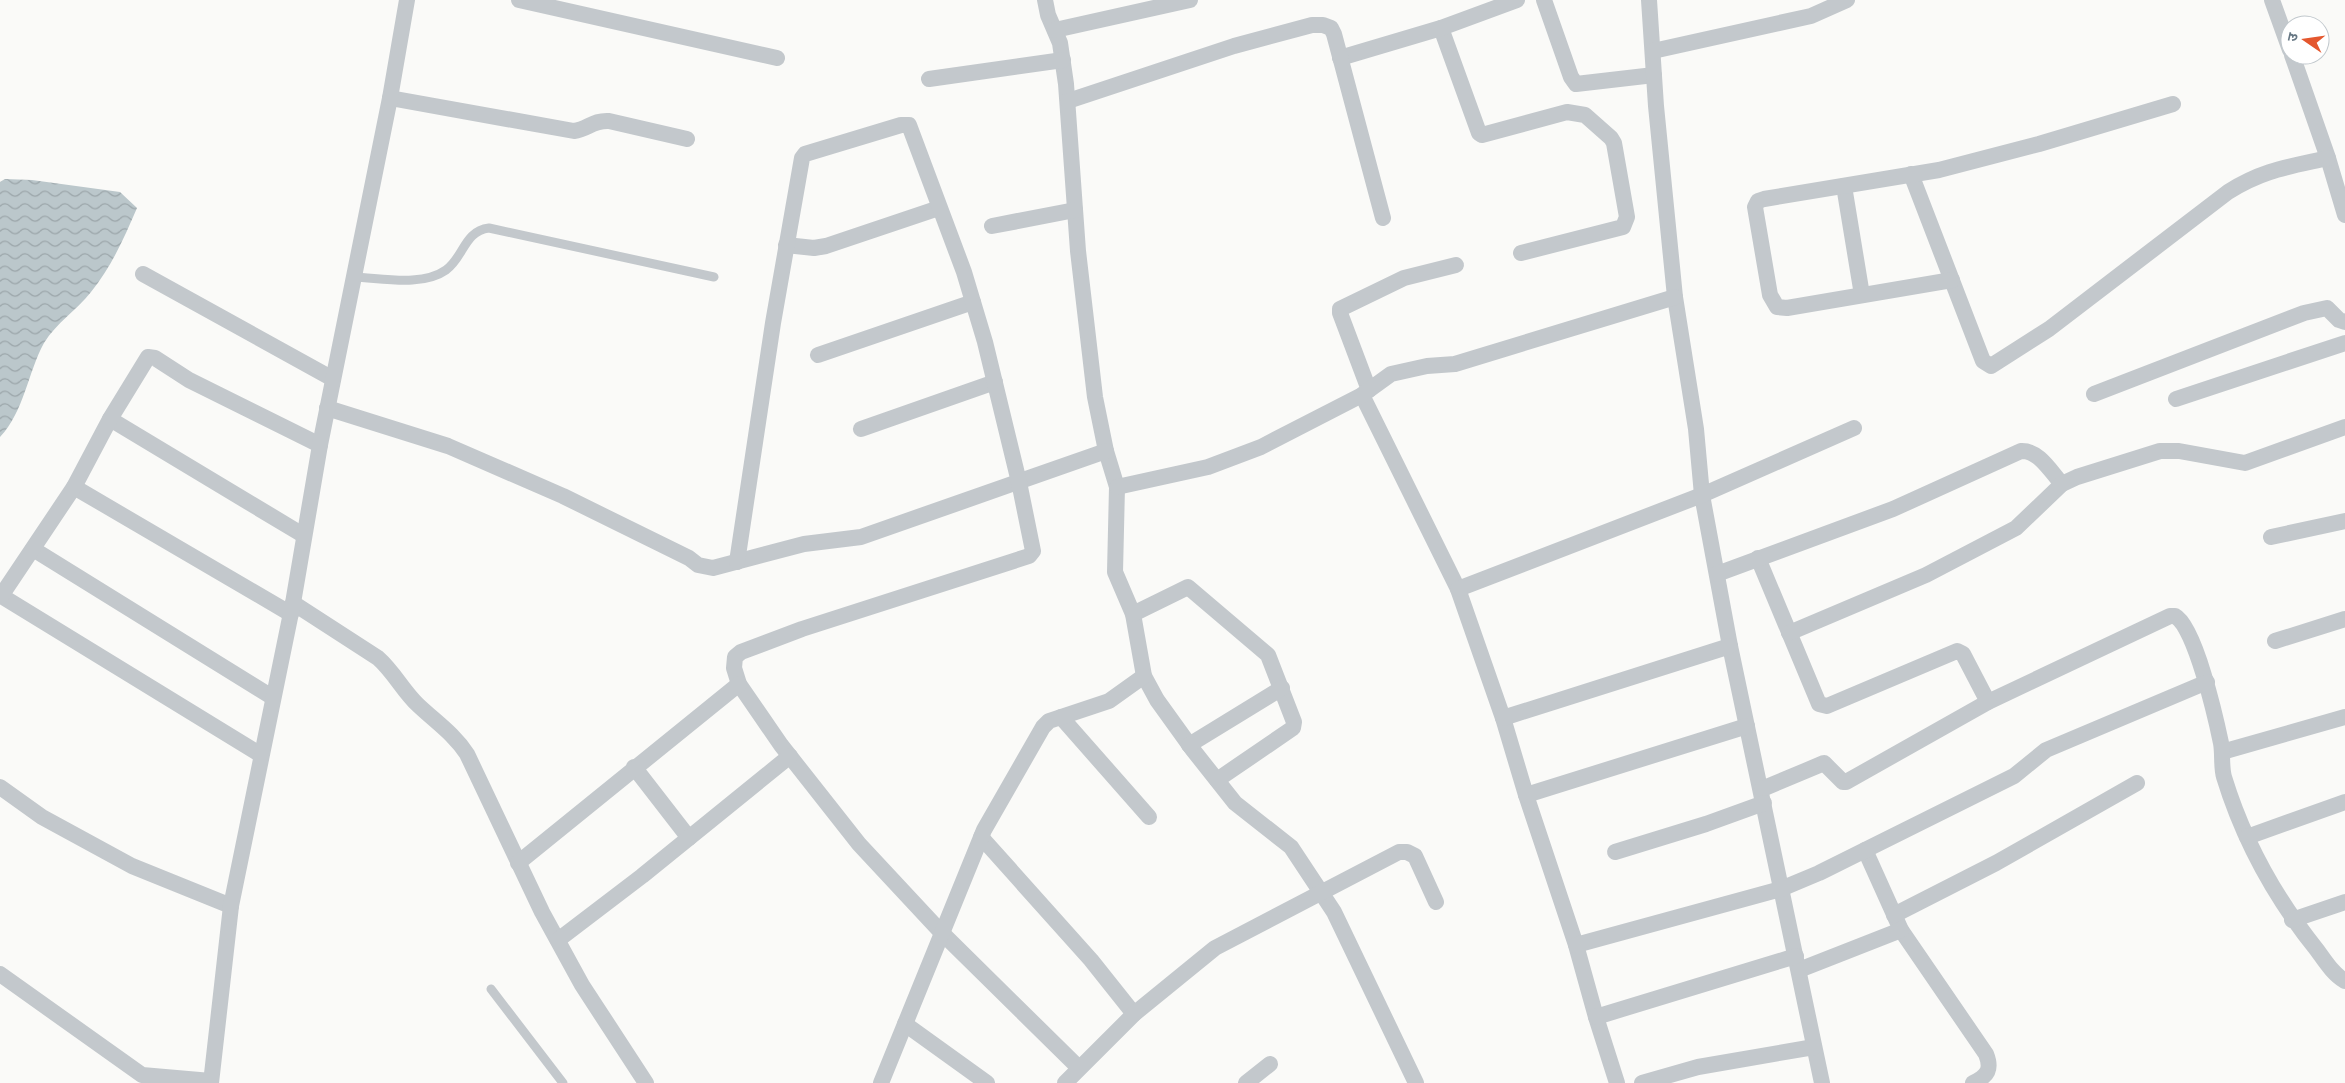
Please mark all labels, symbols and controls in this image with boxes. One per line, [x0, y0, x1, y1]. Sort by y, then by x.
north arrow [2280, 15, 2330, 65]
text: उ [2284, 31, 2301, 43]

